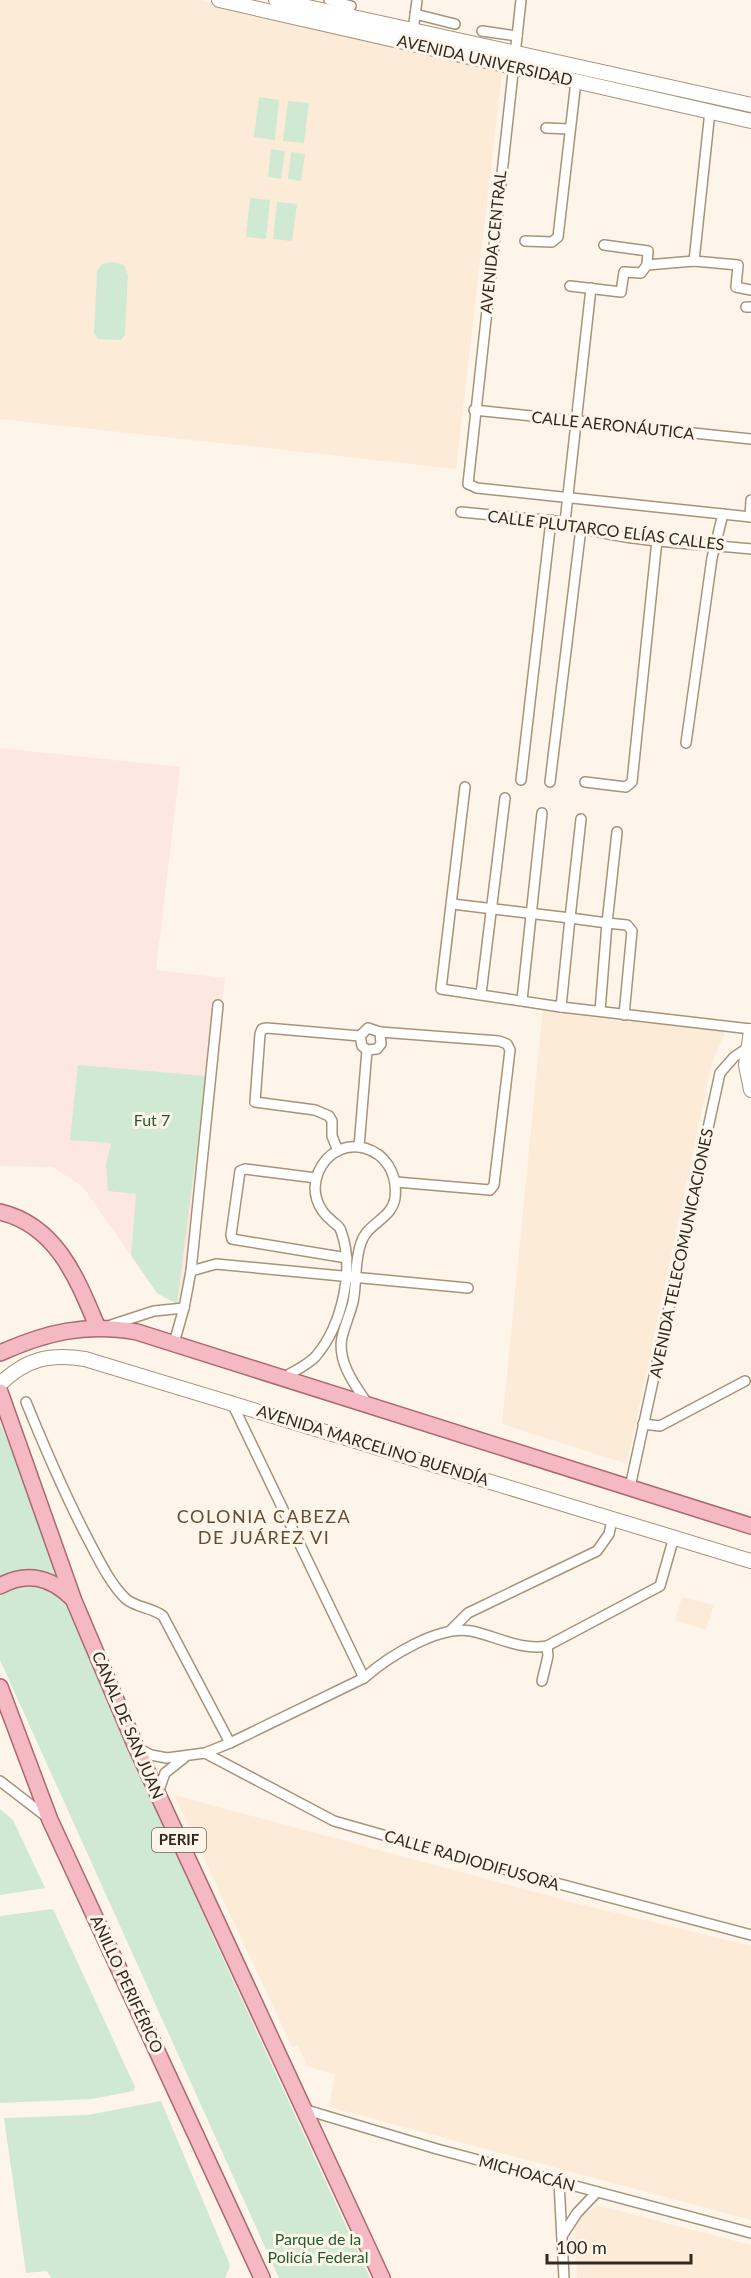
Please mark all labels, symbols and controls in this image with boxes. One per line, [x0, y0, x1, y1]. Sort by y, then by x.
street label: AVENIDA UNIVERSIDAD [395, 30, 575, 89]
street label: AVENIDA CENTRAL [476, 170, 509, 314]
street label: CALLE AERONÁUTICA [531, 407, 696, 443]
street label: CALLE PLUTARCO ELÍAS CALLES [487, 506, 725, 553]
park label: Fut 7 [134, 1110, 170, 1129]
street label: AVENIDA TELECOMUNICACIONES [645, 1127, 716, 1379]
street label: AVENIDA MARCELINO BUENDÍA [255, 1400, 491, 1489]
district label: COLONIA CABEZA DE JUÁREZ VI [177, 1505, 351, 1548]
street label: CANAL DE SAN JUAN [89, 1648, 168, 1801]
street label: CALLE RADIODIFUSORA [382, 1825, 562, 1894]
road number: PERIF [152, 1828, 206, 1852]
street label: ANILLO PERIFÉRICO [87, 1912, 168, 2056]
street label: MICHOACÁN [477, 2151, 577, 2195]
scale bar [547, 2227, 691, 2265]
park label: Parque de la Policía Federal [267, 2229, 369, 2266]
text: 100 m [556, 2236, 607, 2258]

